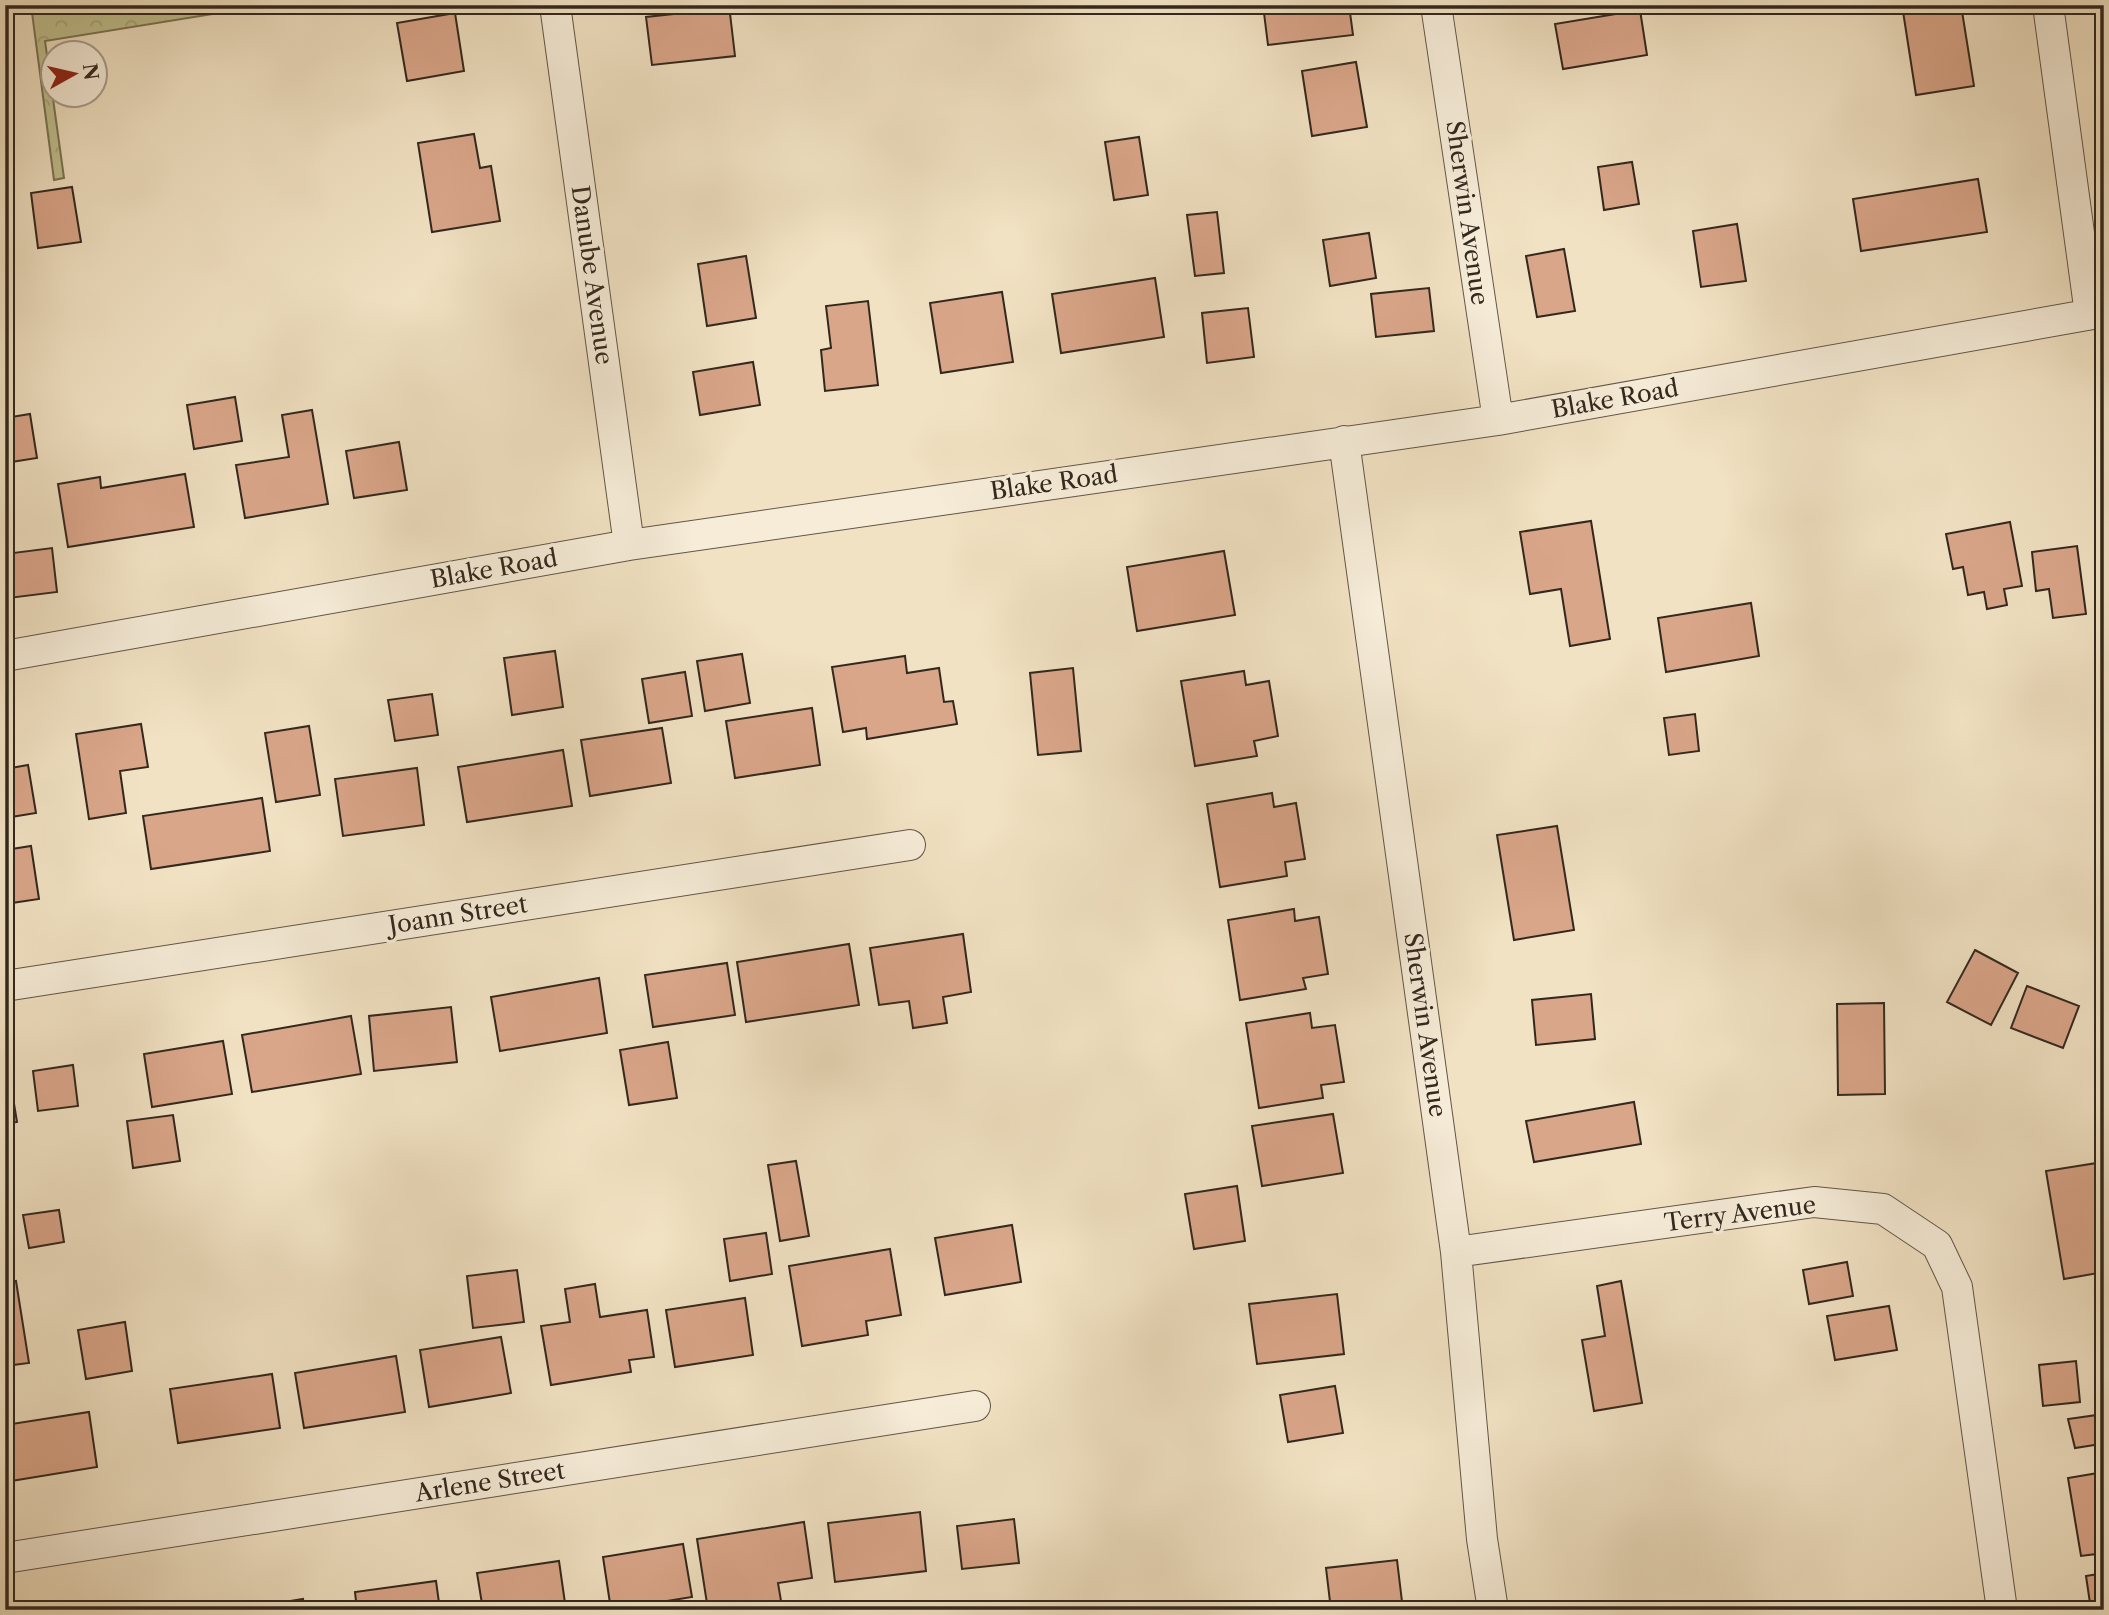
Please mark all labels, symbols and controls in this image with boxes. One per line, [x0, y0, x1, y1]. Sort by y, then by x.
north arrow [38, 38, 108, 108]
text: N [78, 62, 103, 81]
street label: Sherwin Avenue [1440, 119, 1495, 307]
street label: Danube Avenue [566, 184, 619, 366]
street label: Blake Road [1549, 373, 1681, 424]
street label: Blake Road [988, 459, 1120, 506]
street label: Blake Road [428, 543, 560, 594]
street label: Joann Street [383, 889, 530, 940]
street label: Sherwin Avenue [1398, 931, 1453, 1119]
street label: Terry Avenue [1662, 1190, 1817, 1237]
street label: Arlene Street [412, 1455, 567, 1508]

